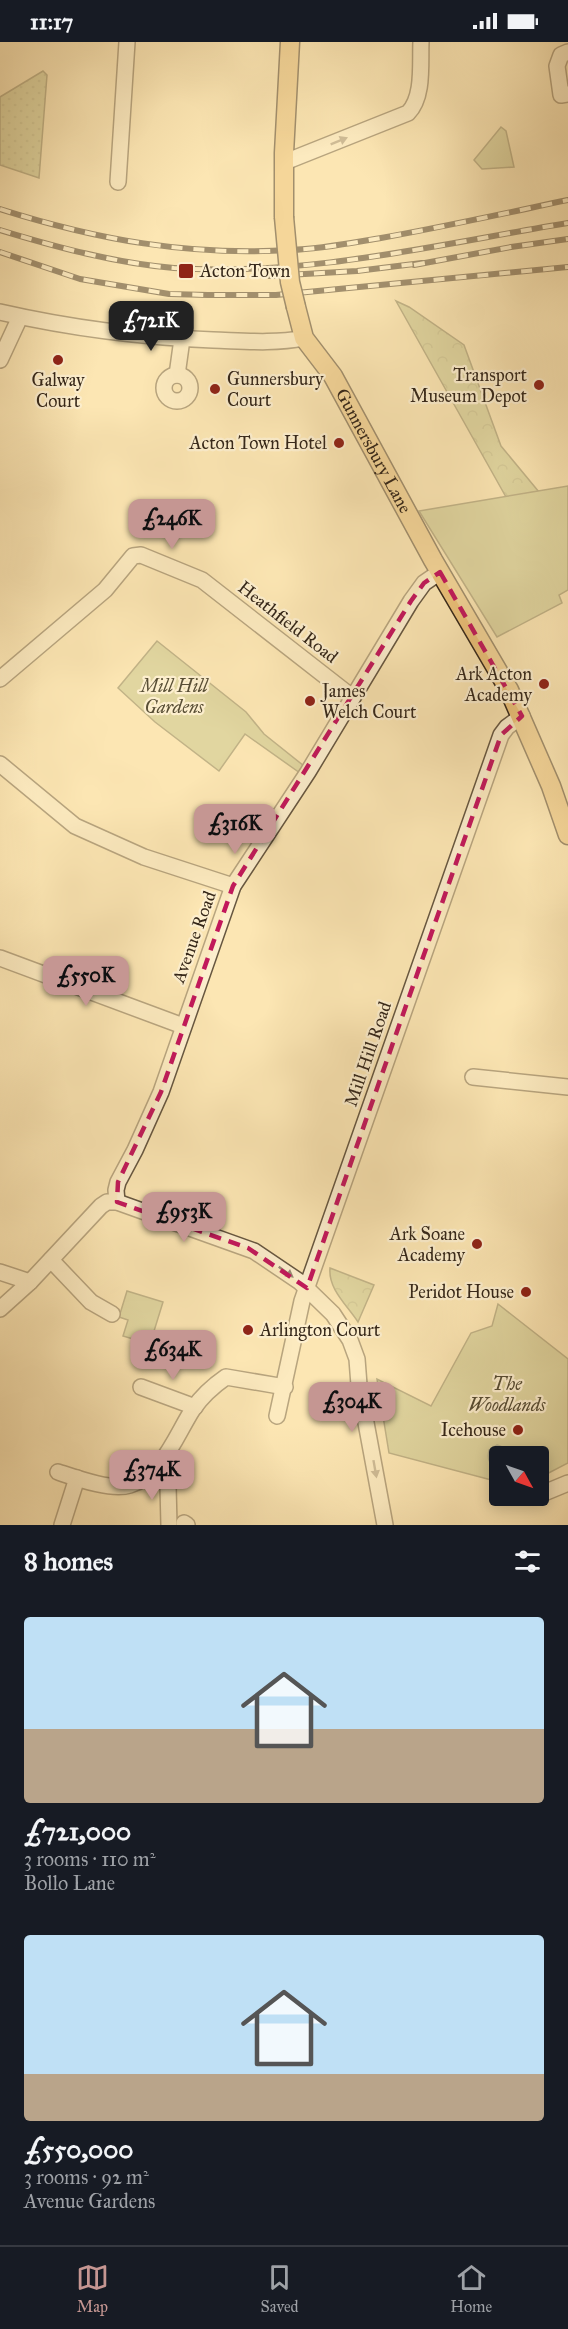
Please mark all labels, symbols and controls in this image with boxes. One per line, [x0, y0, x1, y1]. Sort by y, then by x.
text: 11:17 [30, 8, 73, 35]
one-way arrow [330, 136, 348, 145]
place label: Acton Town [199, 260, 291, 282]
marker: Acton Town [177, 262, 195, 280]
pin: £721K [109, 301, 193, 352]
text: £721K [123, 308, 179, 332]
marker: Galway Court [51, 353, 65, 367]
place label: Transport Museum Depot [410, 364, 528, 407]
place label: Gunnersbury Court [227, 368, 324, 411]
place label: Galway Court [32, 369, 85, 412]
marker: Transport Museum Depot [532, 378, 546, 392]
marker: Gunnersbury Court [208, 382, 222, 396]
street label: Gunnersbury Lane [331, 385, 416, 517]
place label: Acton Town Hotel [189, 432, 327, 454]
marker: Acton Town Hotel [332, 436, 346, 450]
pin: £246K [130, 499, 214, 550]
text: £246K [142, 506, 202, 530]
street label: Heathfield Road [234, 576, 342, 668]
place label: Ark Acton Academy [455, 663, 533, 706]
park label: Mill Hill Gardens [138, 675, 210, 718]
marker: Ark Acton Academy [537, 677, 551, 691]
place label: James Welch Court [320, 680, 417, 723]
marker: James Welch Court [303, 694, 317, 708]
pin: £316K [193, 804, 277, 855]
text: £316K [208, 811, 262, 835]
street label: Avenue Road [167, 888, 221, 987]
pin: £550K [44, 956, 128, 1007]
text: £550K [57, 963, 115, 987]
street label: Mill Hill Road [340, 999, 396, 1109]
pin: £953K [142, 1192, 226, 1243]
text: £953K [156, 1199, 212, 1223]
place label: Ark Soane Academy [389, 1223, 466, 1266]
marker: Ark Soane Academy [470, 1237, 484, 1251]
one-way arrow [277, 1266, 293, 1278]
place label: Peridot House [408, 1281, 514, 1303]
marker: Peridot House [519, 1285, 533, 1299]
place label: Arlington Court [259, 1319, 381, 1342]
marker: Arlington Court [241, 1323, 255, 1337]
pin: £634K [131, 1330, 215, 1381]
text: £634K [144, 1337, 202, 1361]
park label: The Woodlands [468, 1373, 546, 1416]
pin: £304K [310, 1382, 394, 1433]
text: £304K [323, 1389, 381, 1413]
place label: Icehouse [441, 1419, 506, 1441]
marker: Icehouse [511, 1423, 525, 1437]
north arrow [489, 1446, 549, 1506]
map controls [489, 1446, 549, 1506]
pin: £374K [110, 1450, 194, 1501]
text: £374K [123, 1457, 181, 1481]
one-way arrow [371, 1460, 380, 1479]
text: 8 homes [24, 1545, 113, 1577]
icon: filters [511, 1545, 544, 1578]
icon: home [230, 1656, 338, 1764]
text: £721,000 [24, 1815, 131, 1847]
text: 3 rooms · 110 m² [24, 1847, 155, 1871]
text: Bollo Lane [24, 1871, 115, 1895]
icon: home [230, 1974, 338, 2082]
text: £550,000 [24, 2133, 134, 2165]
text: 3 rooms · 92 m² [24, 2165, 149, 2189]
text: Avenue Gardens [24, 2189, 155, 2213]
tab: Map [76, 2261, 109, 2316]
tab: Saved [261, 2261, 299, 2316]
tab: Home [450, 2261, 492, 2316]

